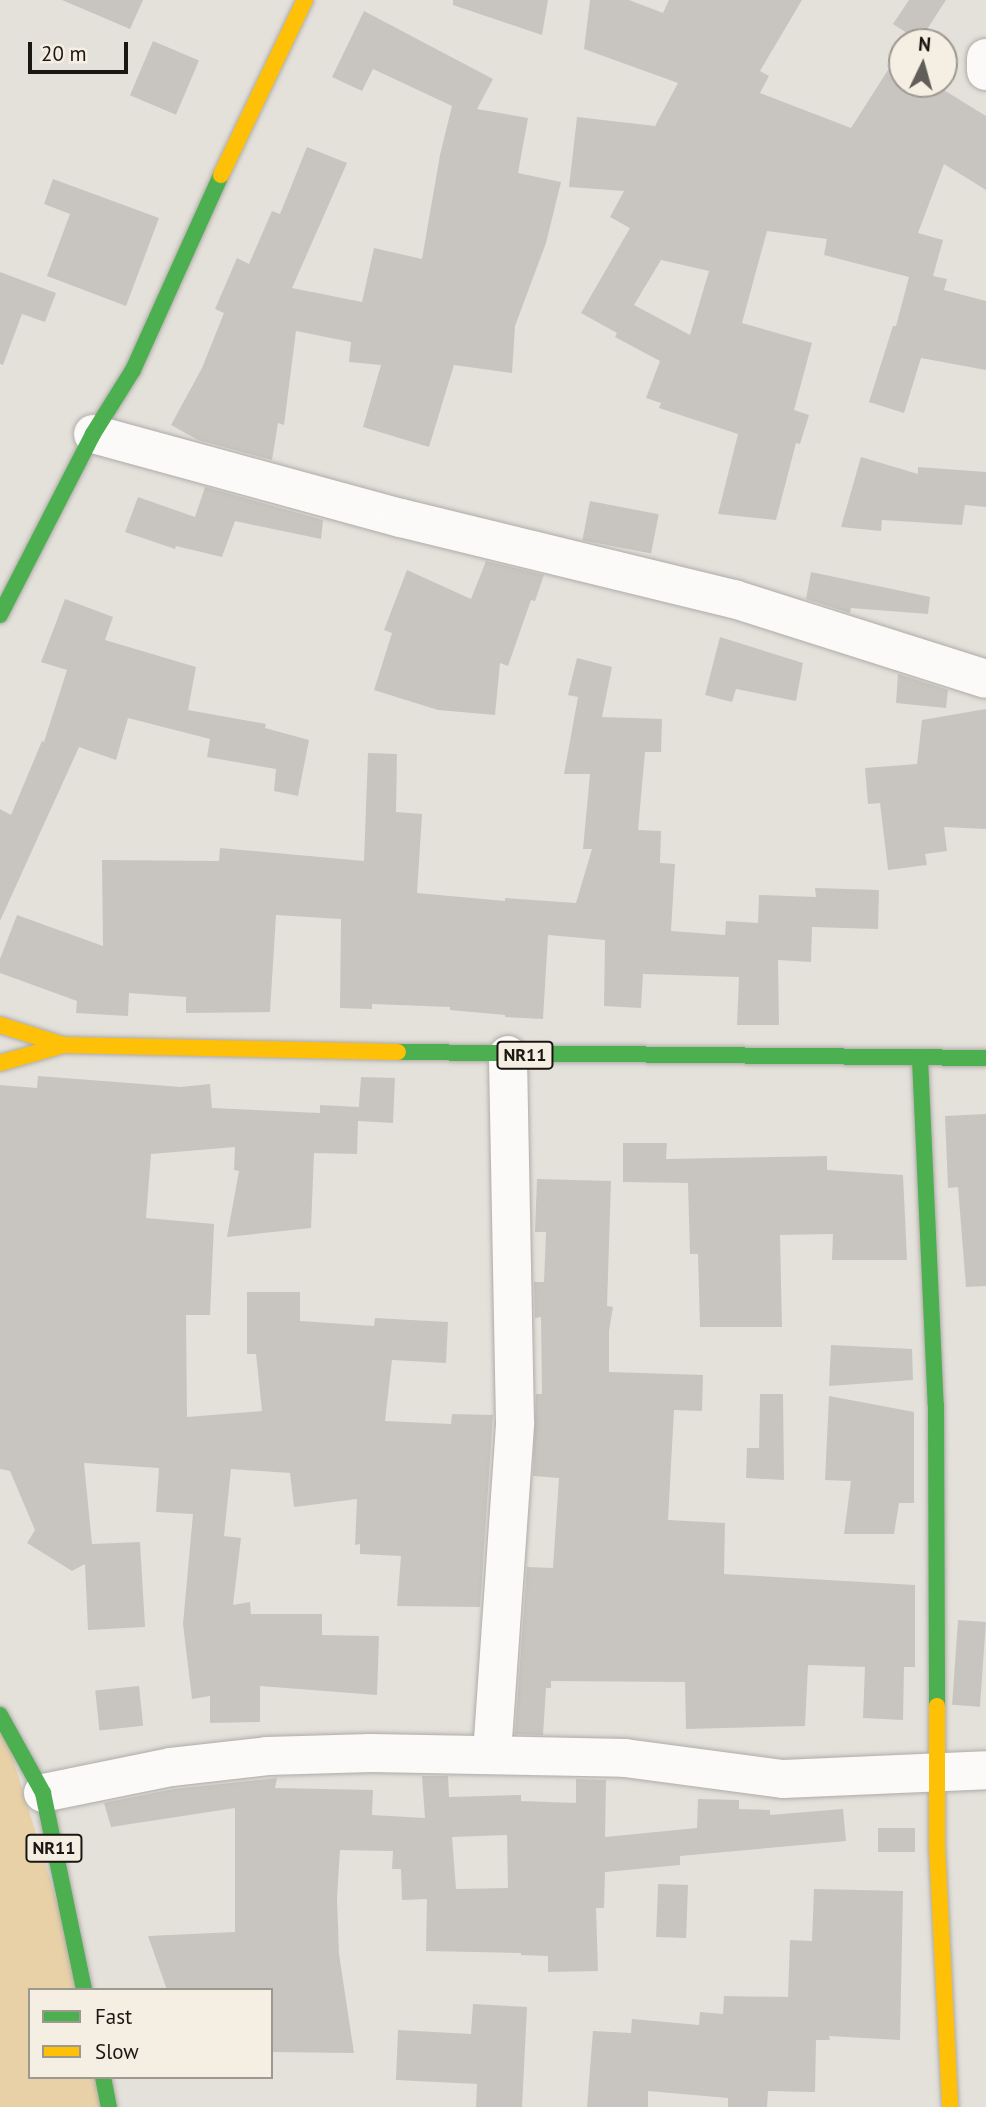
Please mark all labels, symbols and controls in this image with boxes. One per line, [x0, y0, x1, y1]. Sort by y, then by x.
scale bar [32, 28, 131, 72]
north arrow [888, 28, 958, 98]
text: N [917, 32, 932, 57]
text: 20 m [41, 40, 87, 67]
road number: NR11 [495, 1040, 555, 1070]
road number: NR11 [24, 1834, 84, 1862]
legend [28, 1988, 273, 2079]
text: Fast [95, 2003, 132, 2030]
text: Slow [95, 2038, 139, 2065]

